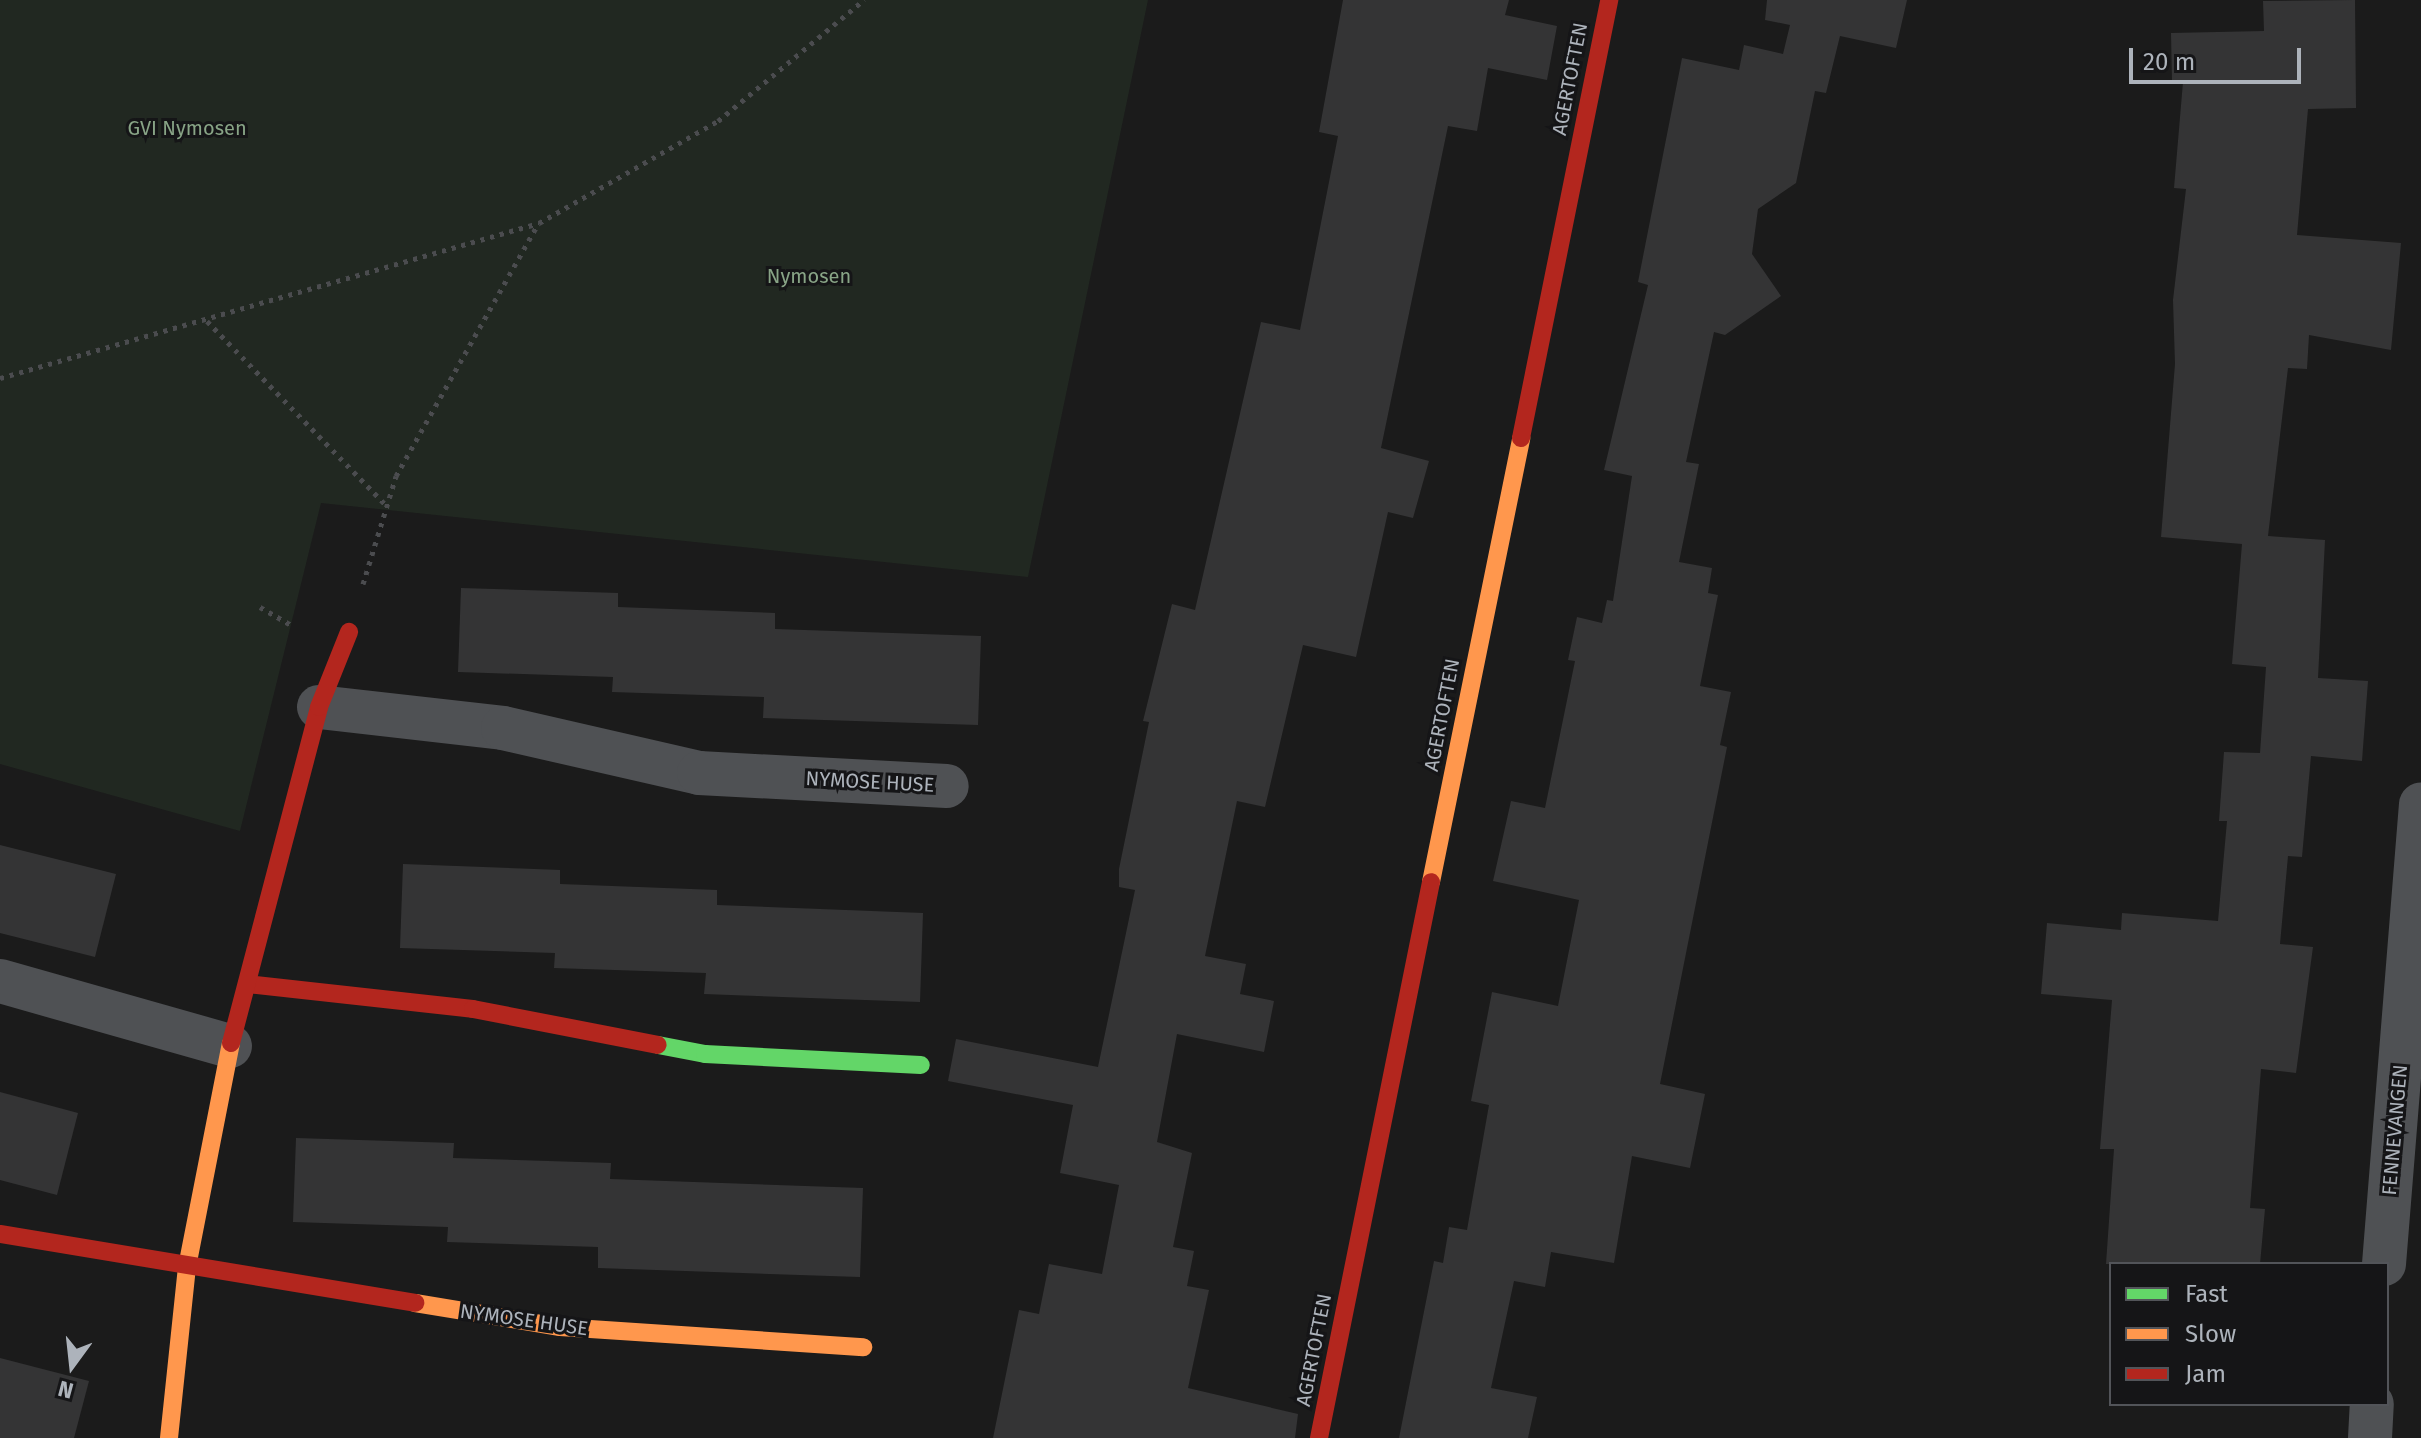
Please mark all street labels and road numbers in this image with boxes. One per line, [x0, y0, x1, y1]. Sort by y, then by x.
street label: AGERTOFTEN [1547, 21, 1593, 137]
street label: AGERTOFTEN [1419, 657, 1465, 773]
street label: NYMOSE HUSE [805, 767, 935, 797]
street label: FENNEVANGEN [2377, 1063, 2413, 1197]
street label: AGERTOFTEN [1291, 1292, 1337, 1408]
street label: NYMOSE HUSE [459, 1299, 589, 1341]

